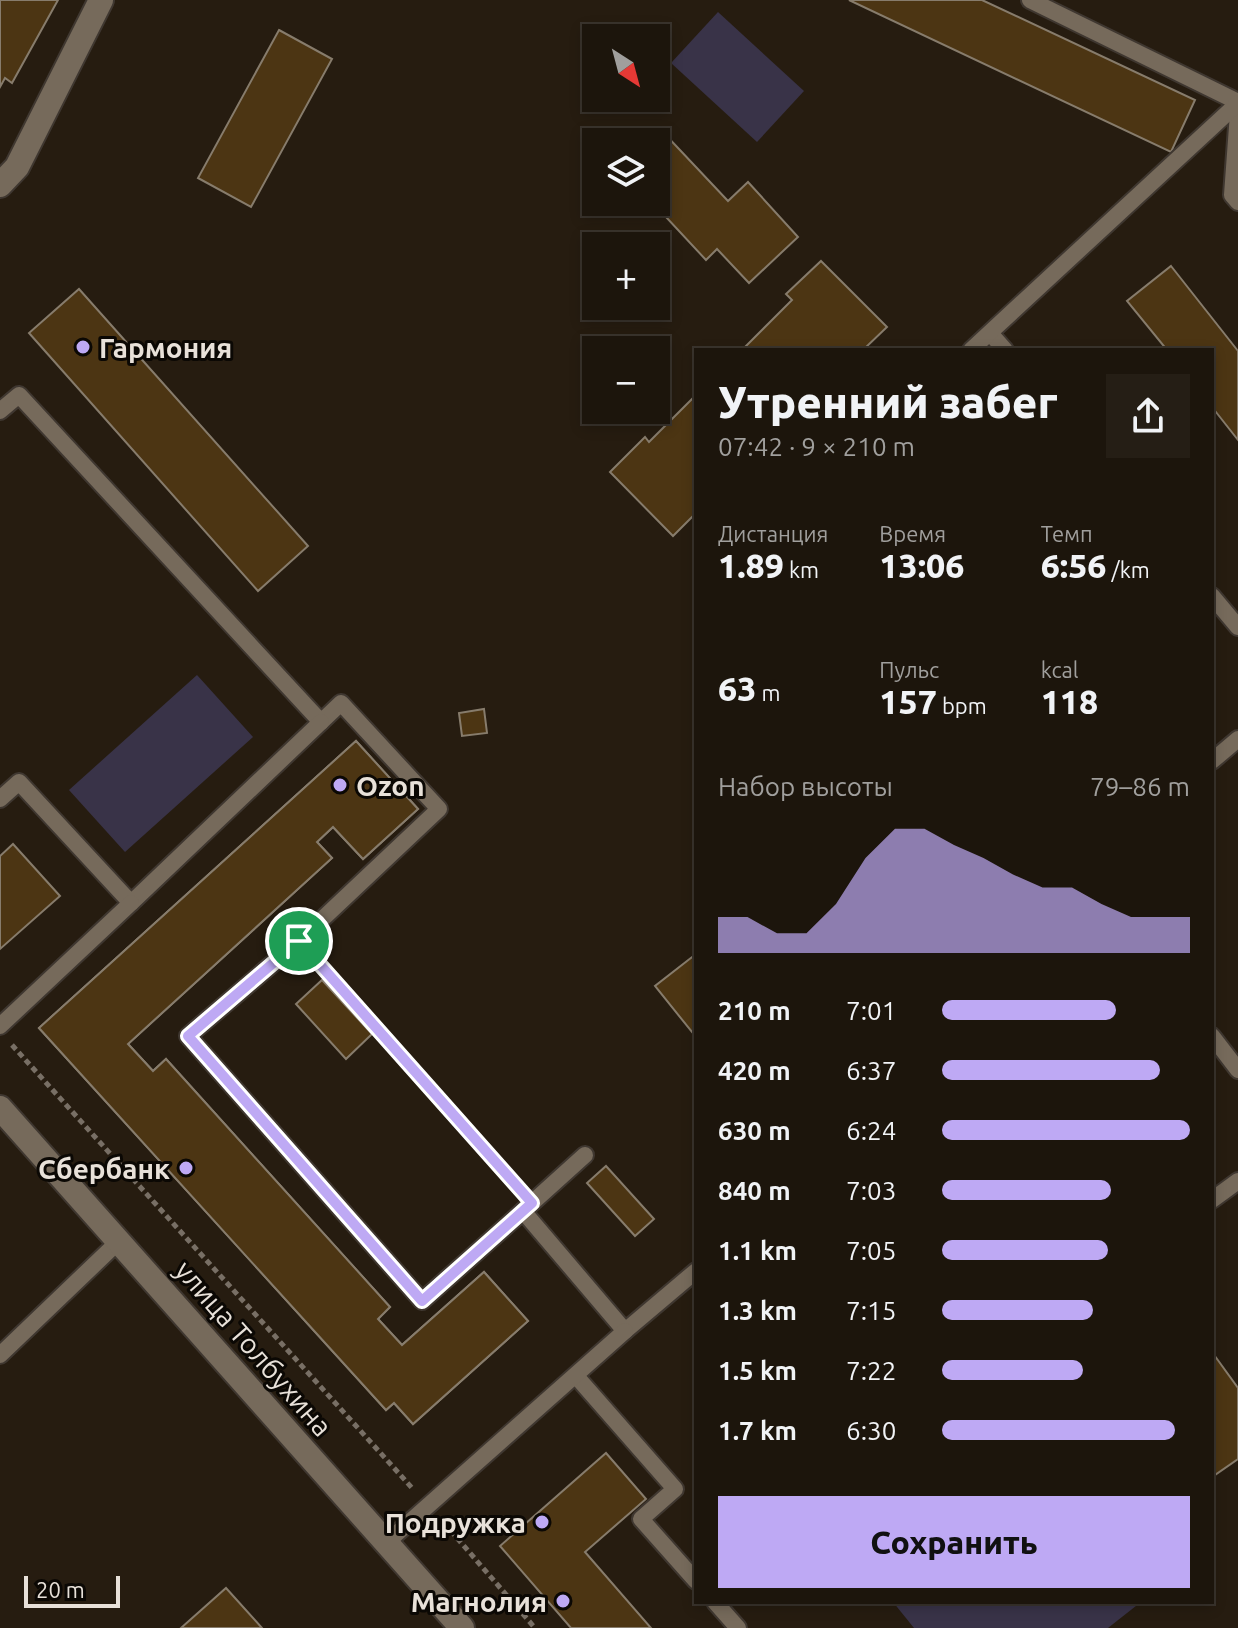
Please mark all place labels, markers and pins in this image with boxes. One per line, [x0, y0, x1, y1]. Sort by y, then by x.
place label: Гармония [99, 332, 232, 363]
marker: Гармония [74, 338, 92, 356]
place label: Ozon [356, 770, 425, 801]
marker: Ozon [331, 776, 349, 794]
pin [265, 907, 333, 975]
place label: Сбербанк [38, 1153, 170, 1184]
marker: Сбербанк [177, 1159, 195, 1177]
place label: Подружка [385, 1507, 526, 1538]
marker: Подружка [533, 1513, 551, 1531]
place label: Магнолия [411, 1586, 547, 1617]
marker: Магнолия [554, 1592, 572, 1610]

